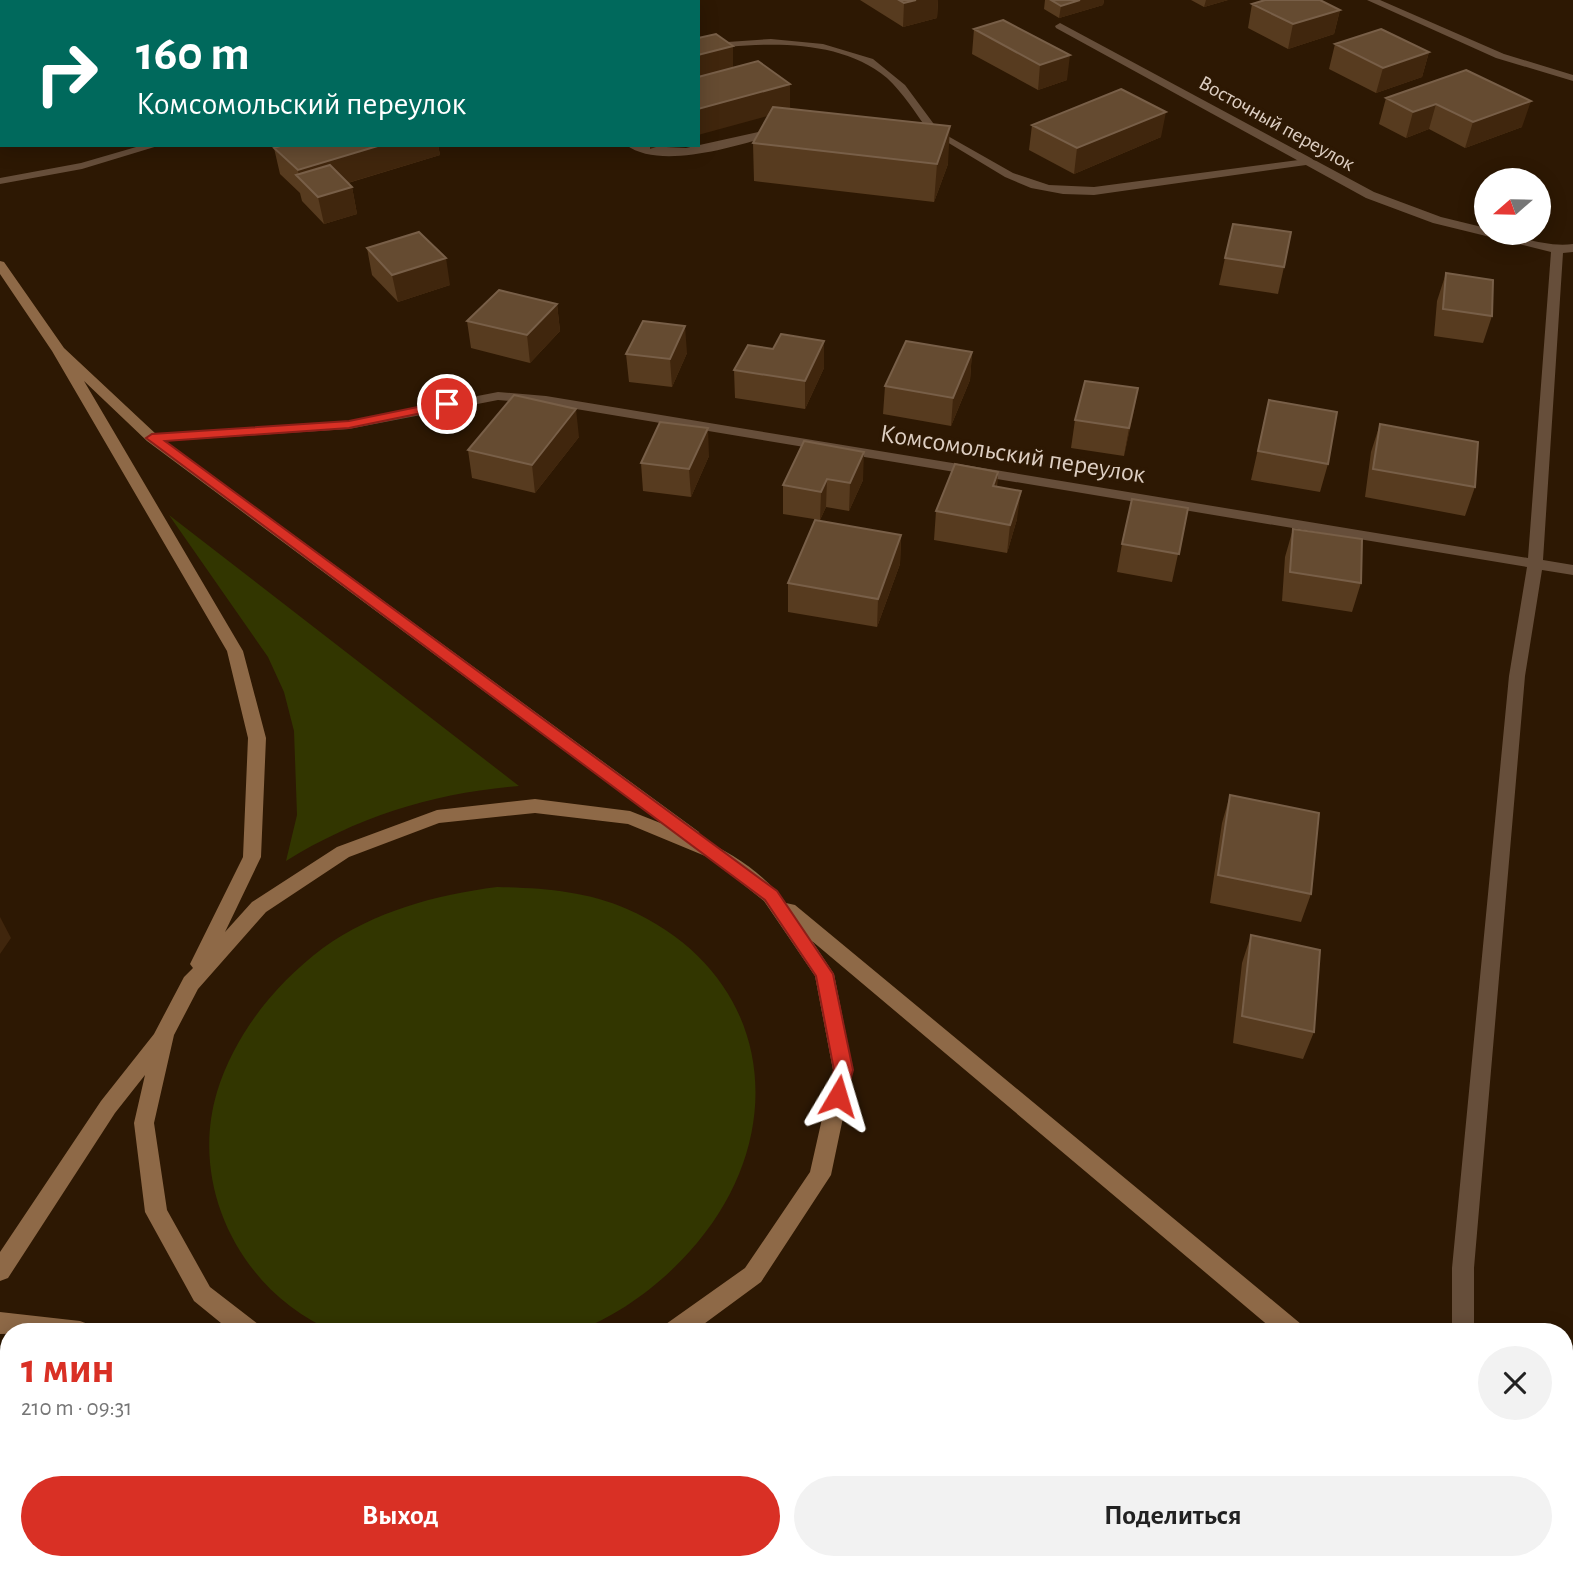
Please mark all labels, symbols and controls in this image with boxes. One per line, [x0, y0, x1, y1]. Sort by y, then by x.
icon: right [21, 28, 112, 119]
text: 160 m [136, 30, 250, 79]
street label: Восточный переулок [1195, 72, 1358, 175]
text: Комсомольский переулок [136, 88, 466, 120]
north arrow [1474, 168, 1550, 245]
map controls [1474, 168, 1551, 245]
pin [417, 374, 477, 434]
icon: arrive [428, 385, 466, 423]
street label: Комсомольский переулок [878, 420, 1147, 488]
position arrow [801, 1059, 875, 1133]
button: close [1478, 1346, 1552, 1420]
text: 1 мин [21, 1348, 115, 1390]
text: 210 m · 09:31 [21, 1397, 132, 1420]
button: Выход [21, 1476, 780, 1556]
button: Поделиться [794, 1476, 1552, 1556]

